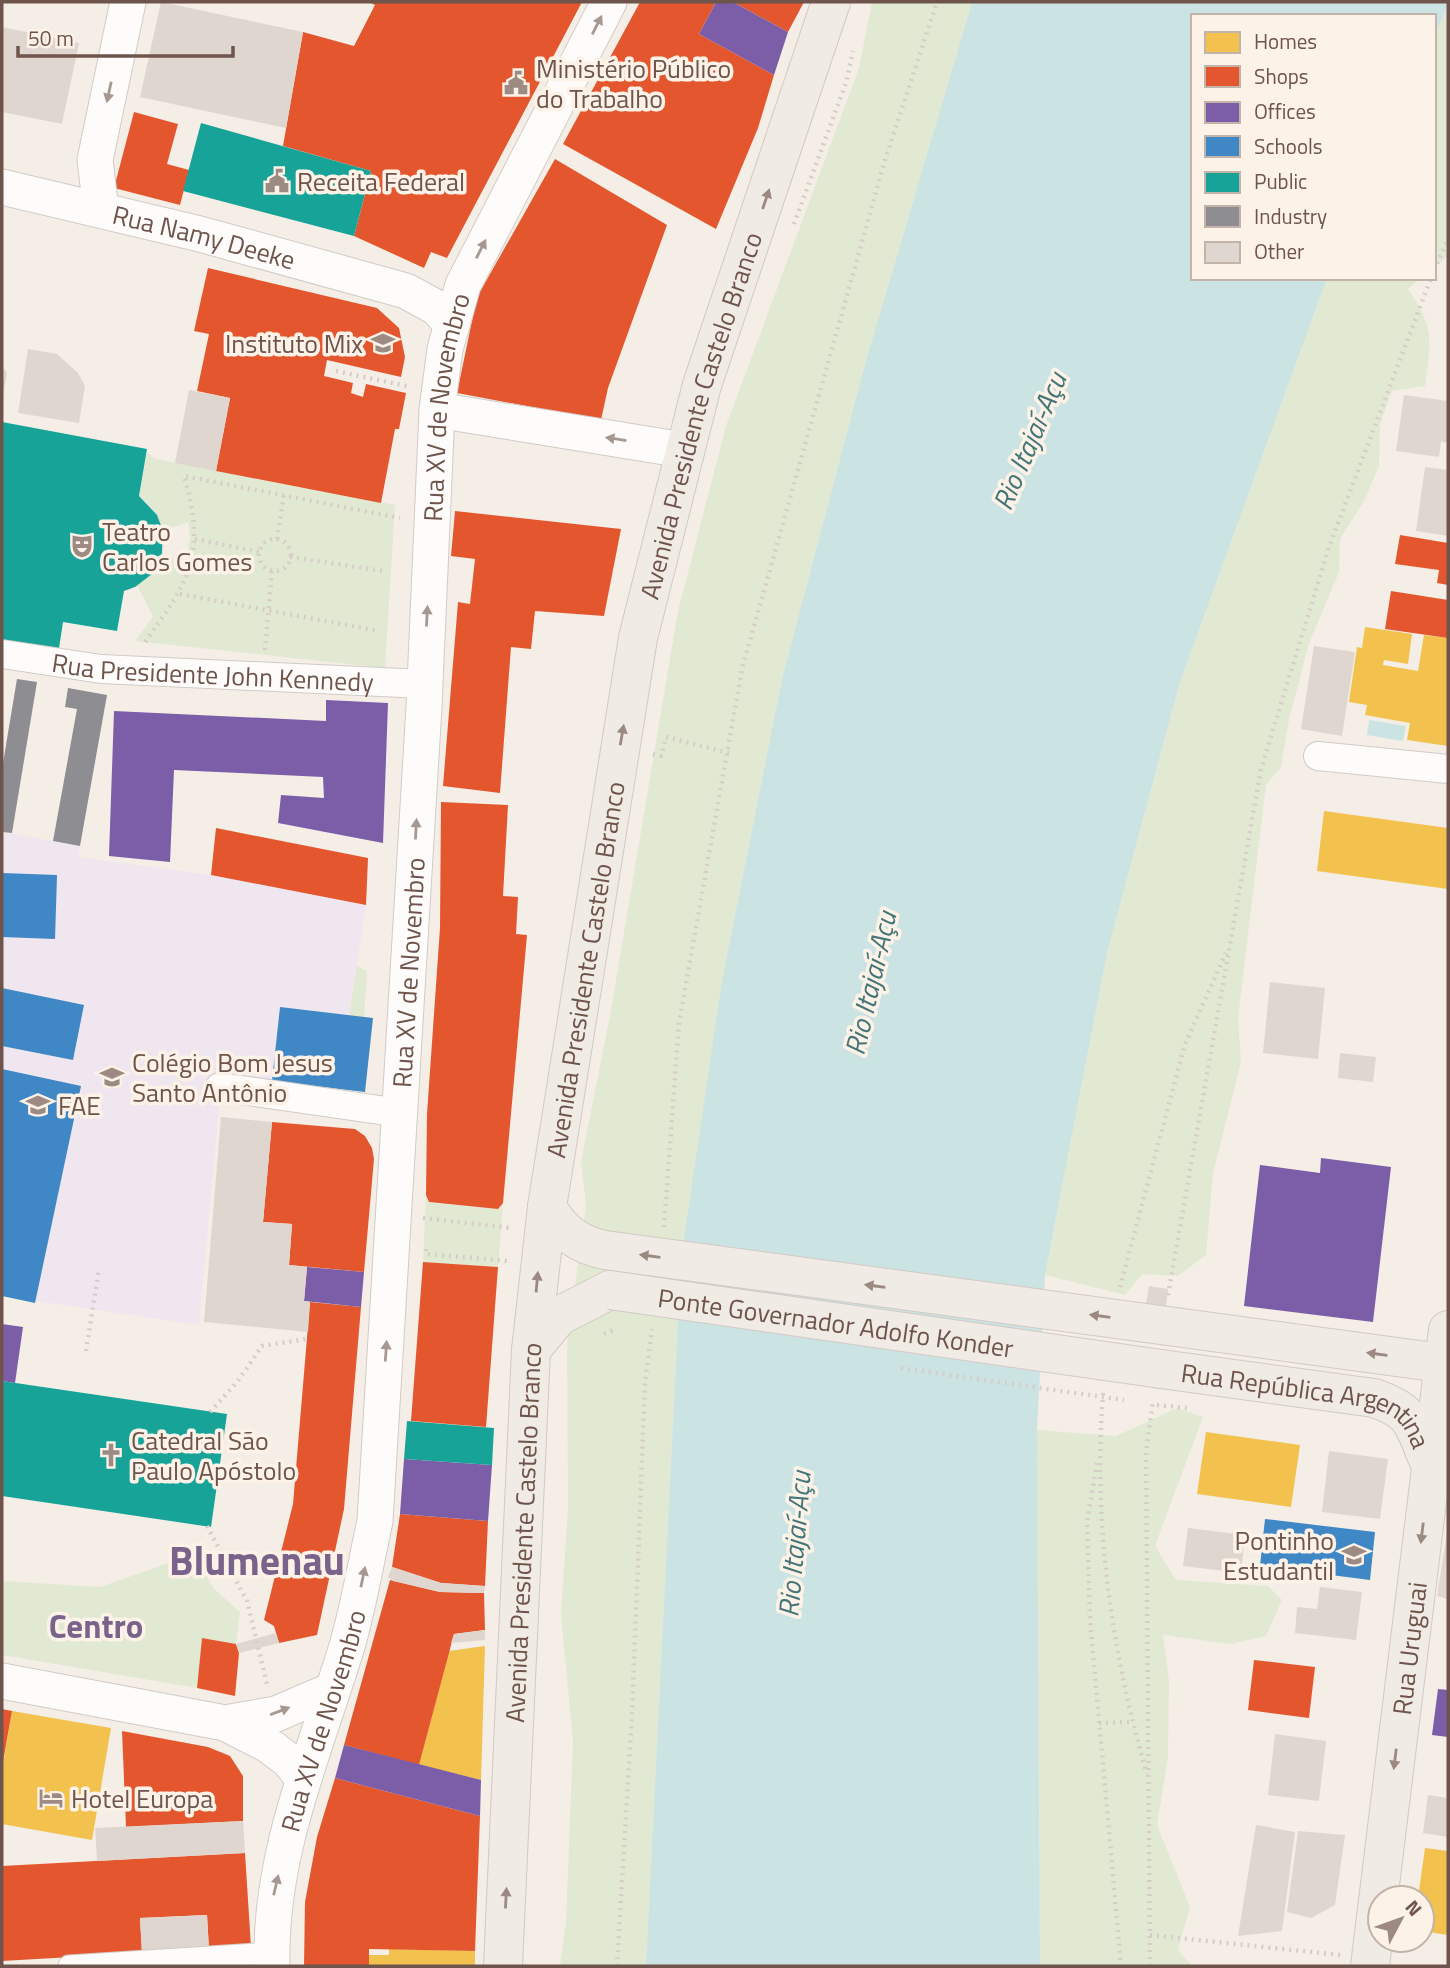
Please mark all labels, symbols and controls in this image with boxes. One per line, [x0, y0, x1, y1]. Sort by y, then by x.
scale bar [18, 14, 233, 58]
legend [1191, 14, 1436, 280]
one-way arrow [591, 15, 602, 35]
text: 50 m [28, 22, 74, 54]
text: Homes [1254, 25, 1317, 57]
place label: Ministério Público do Trabalho [536, 49, 731, 118]
text: Shops [1254, 60, 1309, 92]
public building icon: Ministério Público do Trabalho [502, 69, 530, 97]
one-way arrow [104, 81, 115, 103]
text: Offices [1254, 95, 1316, 127]
text: Schools [1254, 130, 1323, 162]
place label: Receita Federal [297, 162, 465, 201]
text: Public [1254, 165, 1307, 197]
public building icon: Receita Federal [263, 167, 291, 195]
one-way arrow [761, 189, 772, 210]
street label: Rua Namy Deeke [109, 194, 300, 279]
text: Industry [1254, 200, 1327, 232]
street label: Avenida Presidente Castelo Branco [629, 227, 772, 603]
text: Other [1254, 235, 1304, 267]
one-way arrow [476, 239, 487, 259]
street label: Rua XV de Novembro [413, 288, 479, 522]
place label: Instituto Mix [225, 324, 363, 363]
school or university icon: Instituto Mix [369, 329, 397, 357]
water label: Rio Itajaí-Açu [981, 363, 1078, 517]
one-way arrow [604, 433, 626, 444]
place label: Teatro Carlos Gomes [102, 512, 252, 581]
theatre icon: Teatro Carlos Gomes [68, 532, 96, 560]
one-way arrow [422, 605, 433, 627]
street label: Rua Presidente John Kennedy [49, 642, 375, 701]
one-way arrow [617, 724, 628, 746]
street label: Avenida Presidente Castelo Branco [536, 779, 634, 1161]
one-way arrow [411, 818, 422, 840]
street label: Rua XV de Novembro [382, 856, 434, 1089]
water label: Rio Itajaí-Açu [833, 905, 908, 1059]
place label: Colégio Bom Jesus Santo Antônio [132, 1043, 333, 1112]
school or university icon: Colégio Bom Jesus Santo Antônio [98, 1063, 126, 1091]
place label: FAE [58, 1086, 101, 1125]
school or university icon: FAE [24, 1091, 52, 1119]
one-way arrow [638, 1250, 660, 1261]
one-way arrow [532, 1271, 543, 1293]
street label: Ponte Governador Adolfo Konder [655, 1278, 1016, 1367]
one-way arrow [864, 1281, 886, 1292]
one-way arrow [1089, 1311, 1111, 1322]
one-way arrow [381, 1340, 392, 1362]
street label: Avenida Presidente Castelo Branco [495, 1340, 551, 1723]
one-way arrow [1365, 1348, 1387, 1359]
street label: Rua República Argentina [1179, 1352, 1441, 1454]
place label: Catedral São Paulo Apóstolo [131, 1421, 296, 1490]
church icon: Catedral São Paulo Apóstolo [97, 1441, 125, 1469]
water label: Rio Itajaí-Açu [766, 1467, 822, 1619]
place label: Pontinho Estudantil [1223, 1521, 1334, 1590]
one-way arrow [1417, 1523, 1428, 1545]
district label: Blumenau [169, 1530, 345, 1591]
school or university icon: Pontinho Estudantil [1340, 1541, 1368, 1569]
one-way arrow [357, 1566, 368, 1588]
street label: Rua Uruguai [1381, 1579, 1436, 1717]
district label: Centro [49, 1601, 143, 1651]
street label: Rua XV de Novembro [270, 1606, 375, 1836]
one-way arrow [269, 1706, 290, 1717]
one-way arrow [1389, 1748, 1400, 1770]
place label: Hotel Europa [71, 1779, 213, 1818]
hotel icon: Hotel Europa [37, 1784, 65, 1812]
one-way arrow [271, 1874, 282, 1896]
north arrow [1366, 1884, 1436, 1954]
one-way arrow [500, 1887, 511, 1909]
text: N [1399, 1893, 1429, 1922]

